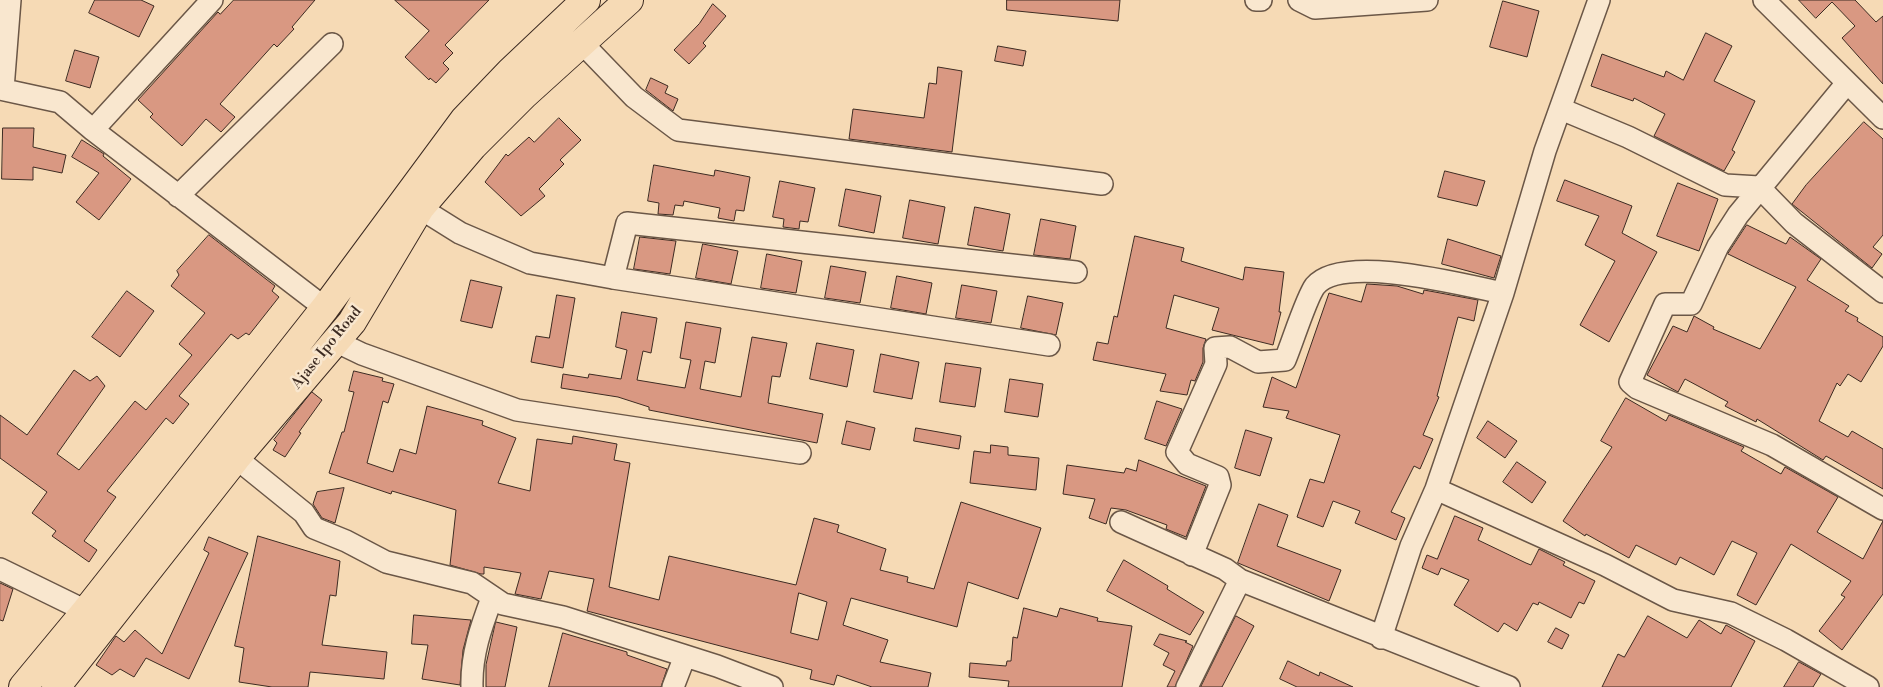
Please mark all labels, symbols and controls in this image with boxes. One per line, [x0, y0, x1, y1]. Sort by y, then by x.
street label: Ajase Ipo Road [288, 303, 366, 393]

